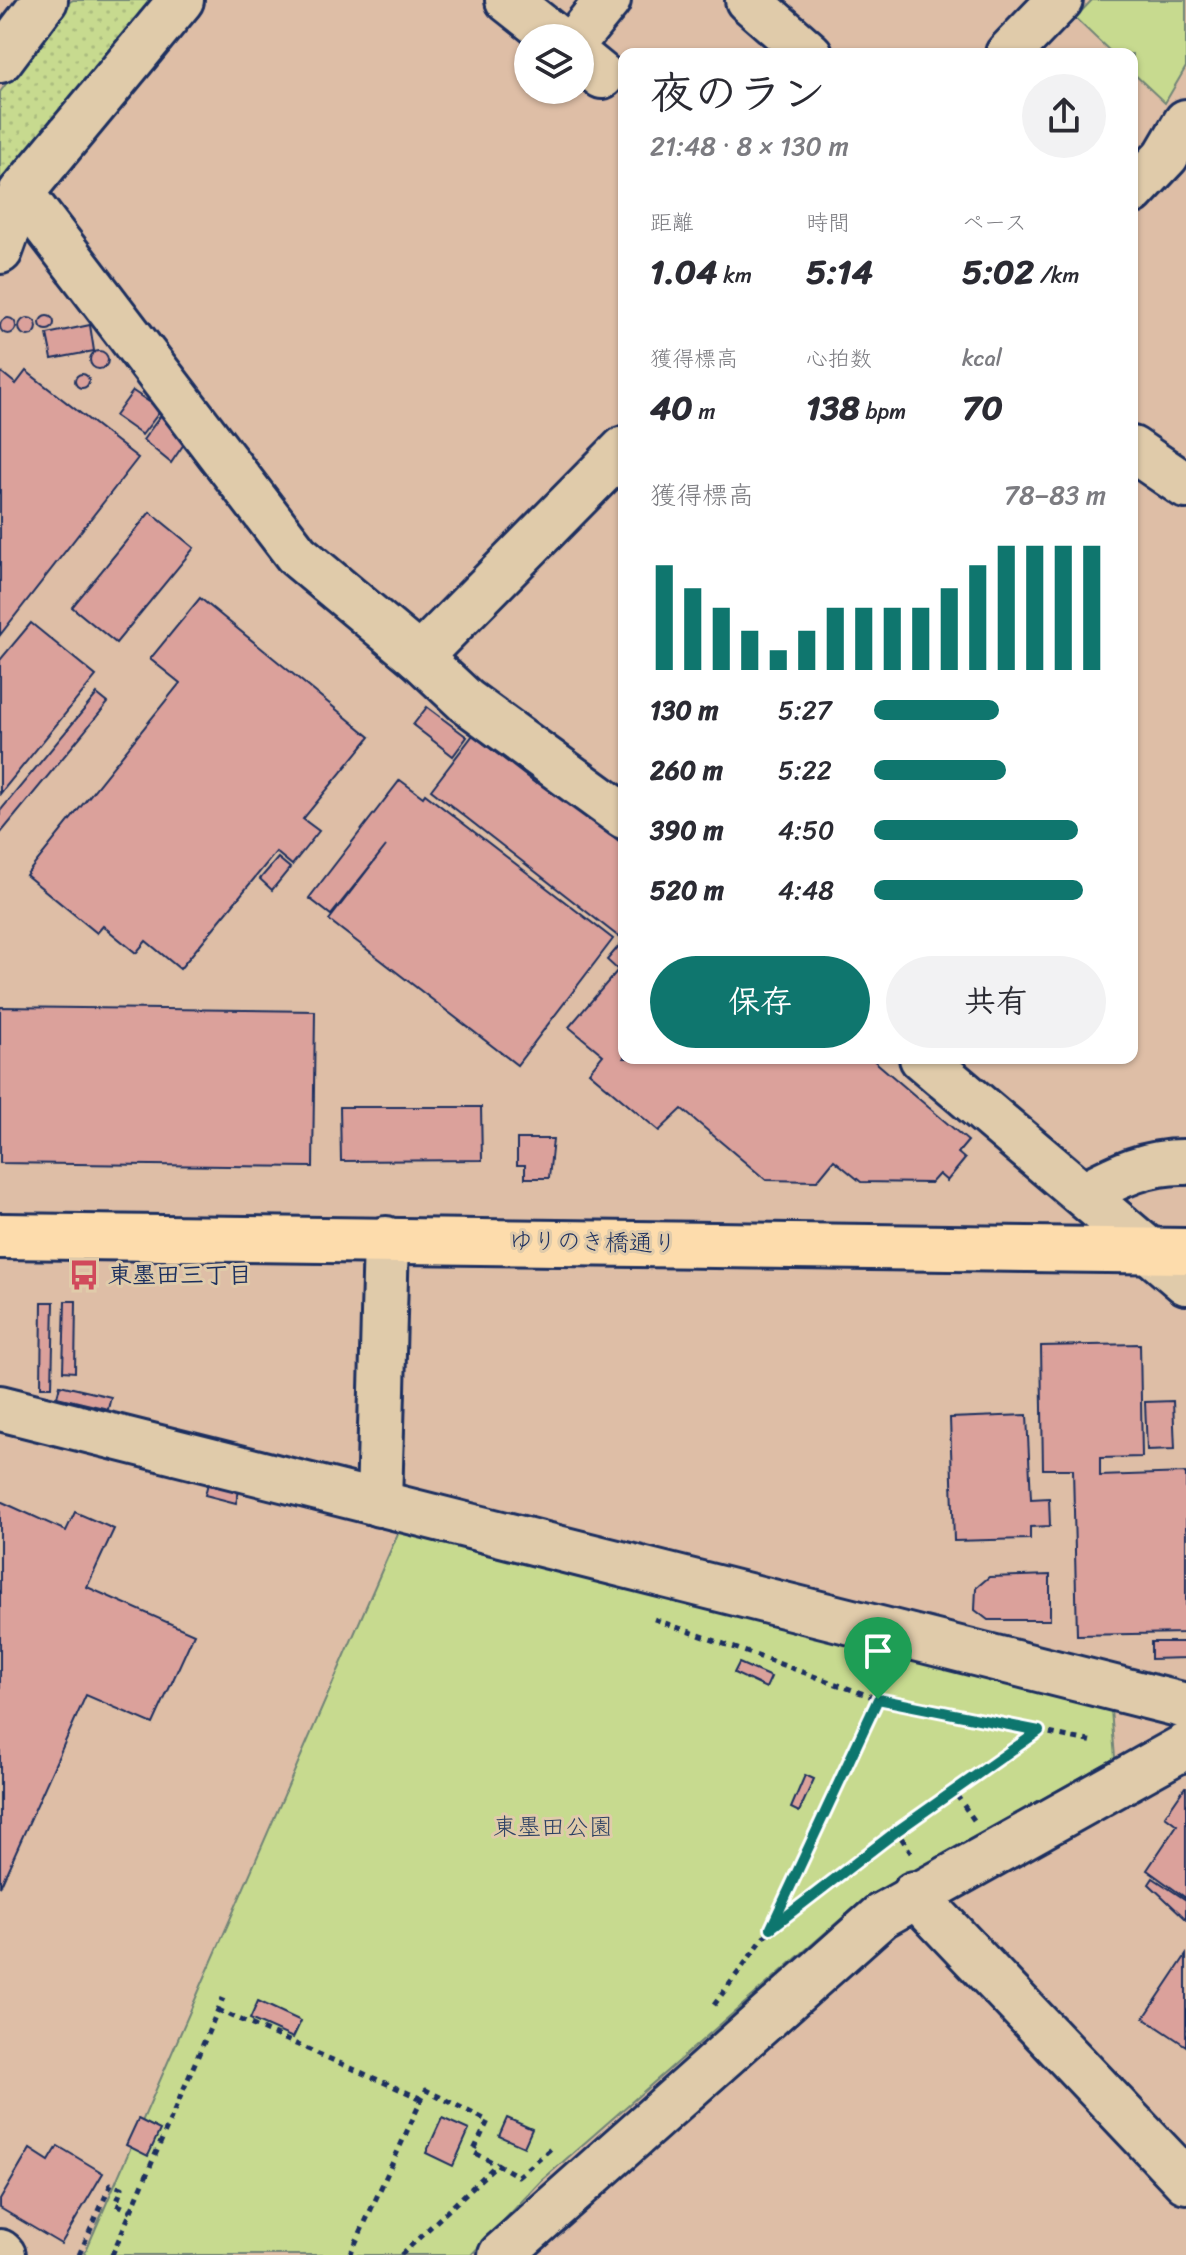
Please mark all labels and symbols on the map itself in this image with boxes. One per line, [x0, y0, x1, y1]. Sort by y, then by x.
street label: ゆりのき橋通り [509, 1220, 677, 1264]
place label: 東墨田三丁目 [108, 1254, 252, 1296]
bus stop icon: 東墨田三丁目 [67, 1258, 101, 1292]
pin [844, 1617, 912, 1699]
park label: 東墨田公園 [493, 1806, 613, 1848]

